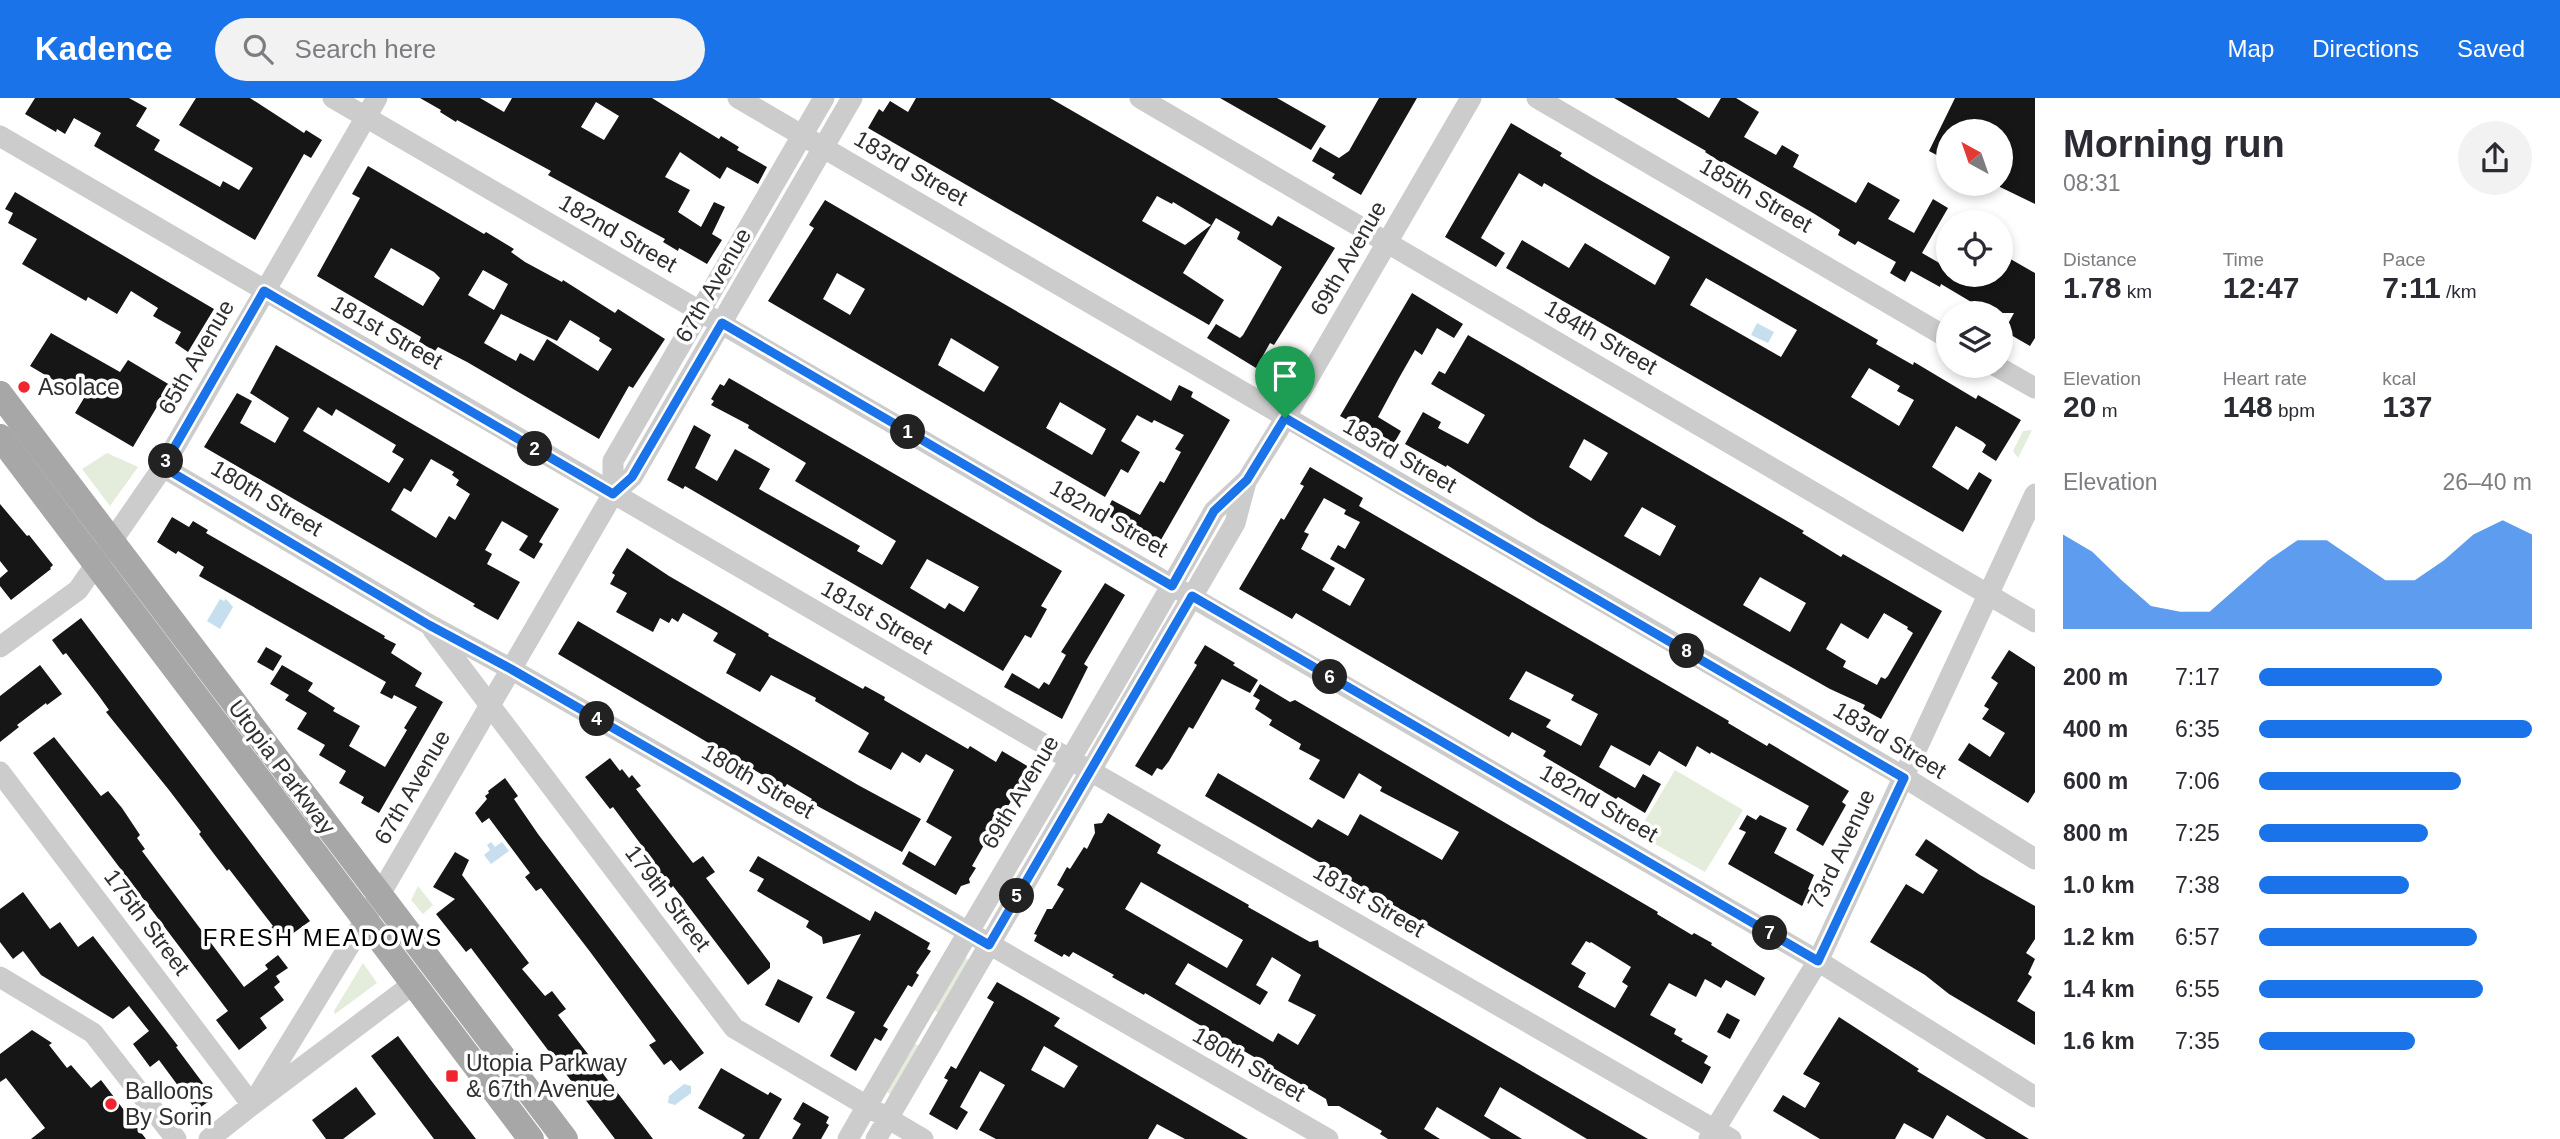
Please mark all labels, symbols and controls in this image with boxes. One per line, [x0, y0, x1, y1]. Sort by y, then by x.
search box [215, 18, 705, 81]
text: Kadence [35, 30, 173, 67]
icon: search [239, 30, 277, 68]
text: Search here [295, 34, 436, 64]
text: Map [2228, 35, 2274, 62]
text: Directions [2312, 35, 2419, 62]
text: Saved [2457, 35, 2525, 62]
north arrow [1936, 119, 2012, 196]
map controls [1936, 119, 2013, 378]
button: share [2458, 121, 2532, 195]
text: Morning run [2063, 123, 2285, 165]
street label: 183rd Street [850, 125, 973, 211]
street label: 185th Street [1695, 152, 1817, 238]
text: 08:31 [2063, 170, 2121, 196]
street label: 182nd Street [554, 189, 682, 277]
street label: 69th Avenue [1305, 196, 1391, 320]
button: locate [1936, 210, 2013, 287]
street label: 67th Avenue [670, 223, 756, 347]
text: Distance [2063, 249, 2137, 270]
text: Time [2223, 249, 2264, 270]
text: Pace [2382, 249, 2426, 270]
text: 1.78 [2063, 271, 2121, 304]
text: 12:47 [2223, 271, 2299, 304]
text: 7:11 [2382, 271, 2441, 304]
text: km [2121, 281, 2152, 302]
text: /km [2441, 281, 2477, 302]
street label: 181st Street [327, 290, 448, 375]
street label: 184th Street [1540, 294, 1662, 380]
street label: 65th Avenue [153, 295, 239, 419]
button: layers [1936, 301, 2013, 378]
pin [1255, 346, 1315, 418]
icon: arrive [1266, 357, 1304, 395]
text: Elevation [2063, 368, 2141, 389]
text: Heart rate [2223, 368, 2307, 389]
text: kcal [2382, 368, 2416, 389]
place label: Asolace [38, 374, 120, 400]
marker: Asolace [16, 379, 32, 395]
text: 20 [2063, 390, 2096, 423]
text: 148 [2223, 390, 2273, 423]
text: 137 [2382, 390, 2432, 423]
text: m [2096, 400, 2117, 421]
text: bpm [2273, 400, 2315, 421]
street label: 183rd Street [1339, 412, 1462, 498]
pin: 1 [890, 414, 926, 450]
text: 1 [902, 421, 913, 442]
pin: 2 [518, 432, 552, 466]
text: 2 [529, 438, 540, 459]
pin: 3 [148, 444, 184, 478]
text: 3 [160, 450, 171, 471]
street label: 180th Street [207, 455, 328, 542]
text: Elevation [2063, 469, 2158, 495]
text: 26–40 m [2442, 469, 2532, 495]
street label: 182nd Street [1045, 474, 1173, 562]
street label: 181st Street [817, 575, 938, 660]
pin: 8 [1670, 634, 1704, 668]
text: 8 [1681, 640, 1692, 661]
pin: 6 [1312, 660, 1348, 694]
text: 200 m [2063, 664, 2128, 690]
text: 7:17 [2175, 664, 2220, 690]
text: 6 [1324, 666, 1335, 687]
street label: Utopia Parkway [223, 695, 341, 840]
street label: 183rd Street [1829, 696, 1951, 784]
pin: 4 [580, 702, 614, 736]
text: 4 [591, 708, 602, 729]
text: 400 m [2063, 716, 2128, 742]
text: 6:35 [2175, 716, 2220, 742]
street label: 67th Avenue [369, 725, 455, 849]
street label: 69th Avenue [976, 731, 1064, 853]
street label: 180th Street [697, 738, 819, 824]
street label: 182nd Street [1535, 759, 1663, 847]
text: 600 m [2063, 768, 2128, 794]
text: 7:06 [2175, 768, 2220, 794]
street label: 73rd Avenue [1802, 785, 1880, 913]
text: 800 m [2063, 820, 2128, 846]
text: 7:25 [2175, 820, 2220, 846]
street label: 179th Street [620, 840, 716, 956]
street label: 181st Street [1309, 858, 1430, 943]
street label: 175th Street [99, 864, 195, 980]
text: 1.0 km [2063, 872, 2135, 898]
text: 7:38 [2175, 872, 2220, 898]
pin: 5 [1000, 878, 1034, 914]
text: 5 [1011, 885, 1022, 906]
pin: 7 [1752, 916, 1788, 950]
text: 7 [1764, 922, 1775, 943]
district label: FRESH MEADOWS [203, 924, 443, 951]
text: 1.2 km [2063, 924, 2135, 950]
text: 6:57 [2175, 924, 2220, 950]
text: 1.4 km [2063, 976, 2135, 1002]
text: 6:55 [2175, 976, 2220, 1002]
street label: 180th Street [1188, 1021, 1310, 1107]
text: 1.6 km [2063, 1028, 2135, 1054]
text: 7:35 [2175, 1028, 2220, 1054]
place label: Utopia Parkway & 67th Avenue [466, 1050, 628, 1102]
marker: Utopia Parkway & 67th Avenue [444, 1068, 460, 1084]
place label: Balloons By Sorin [125, 1078, 213, 1130]
marker: Balloons By Sorin [103, 1096, 119, 1112]

